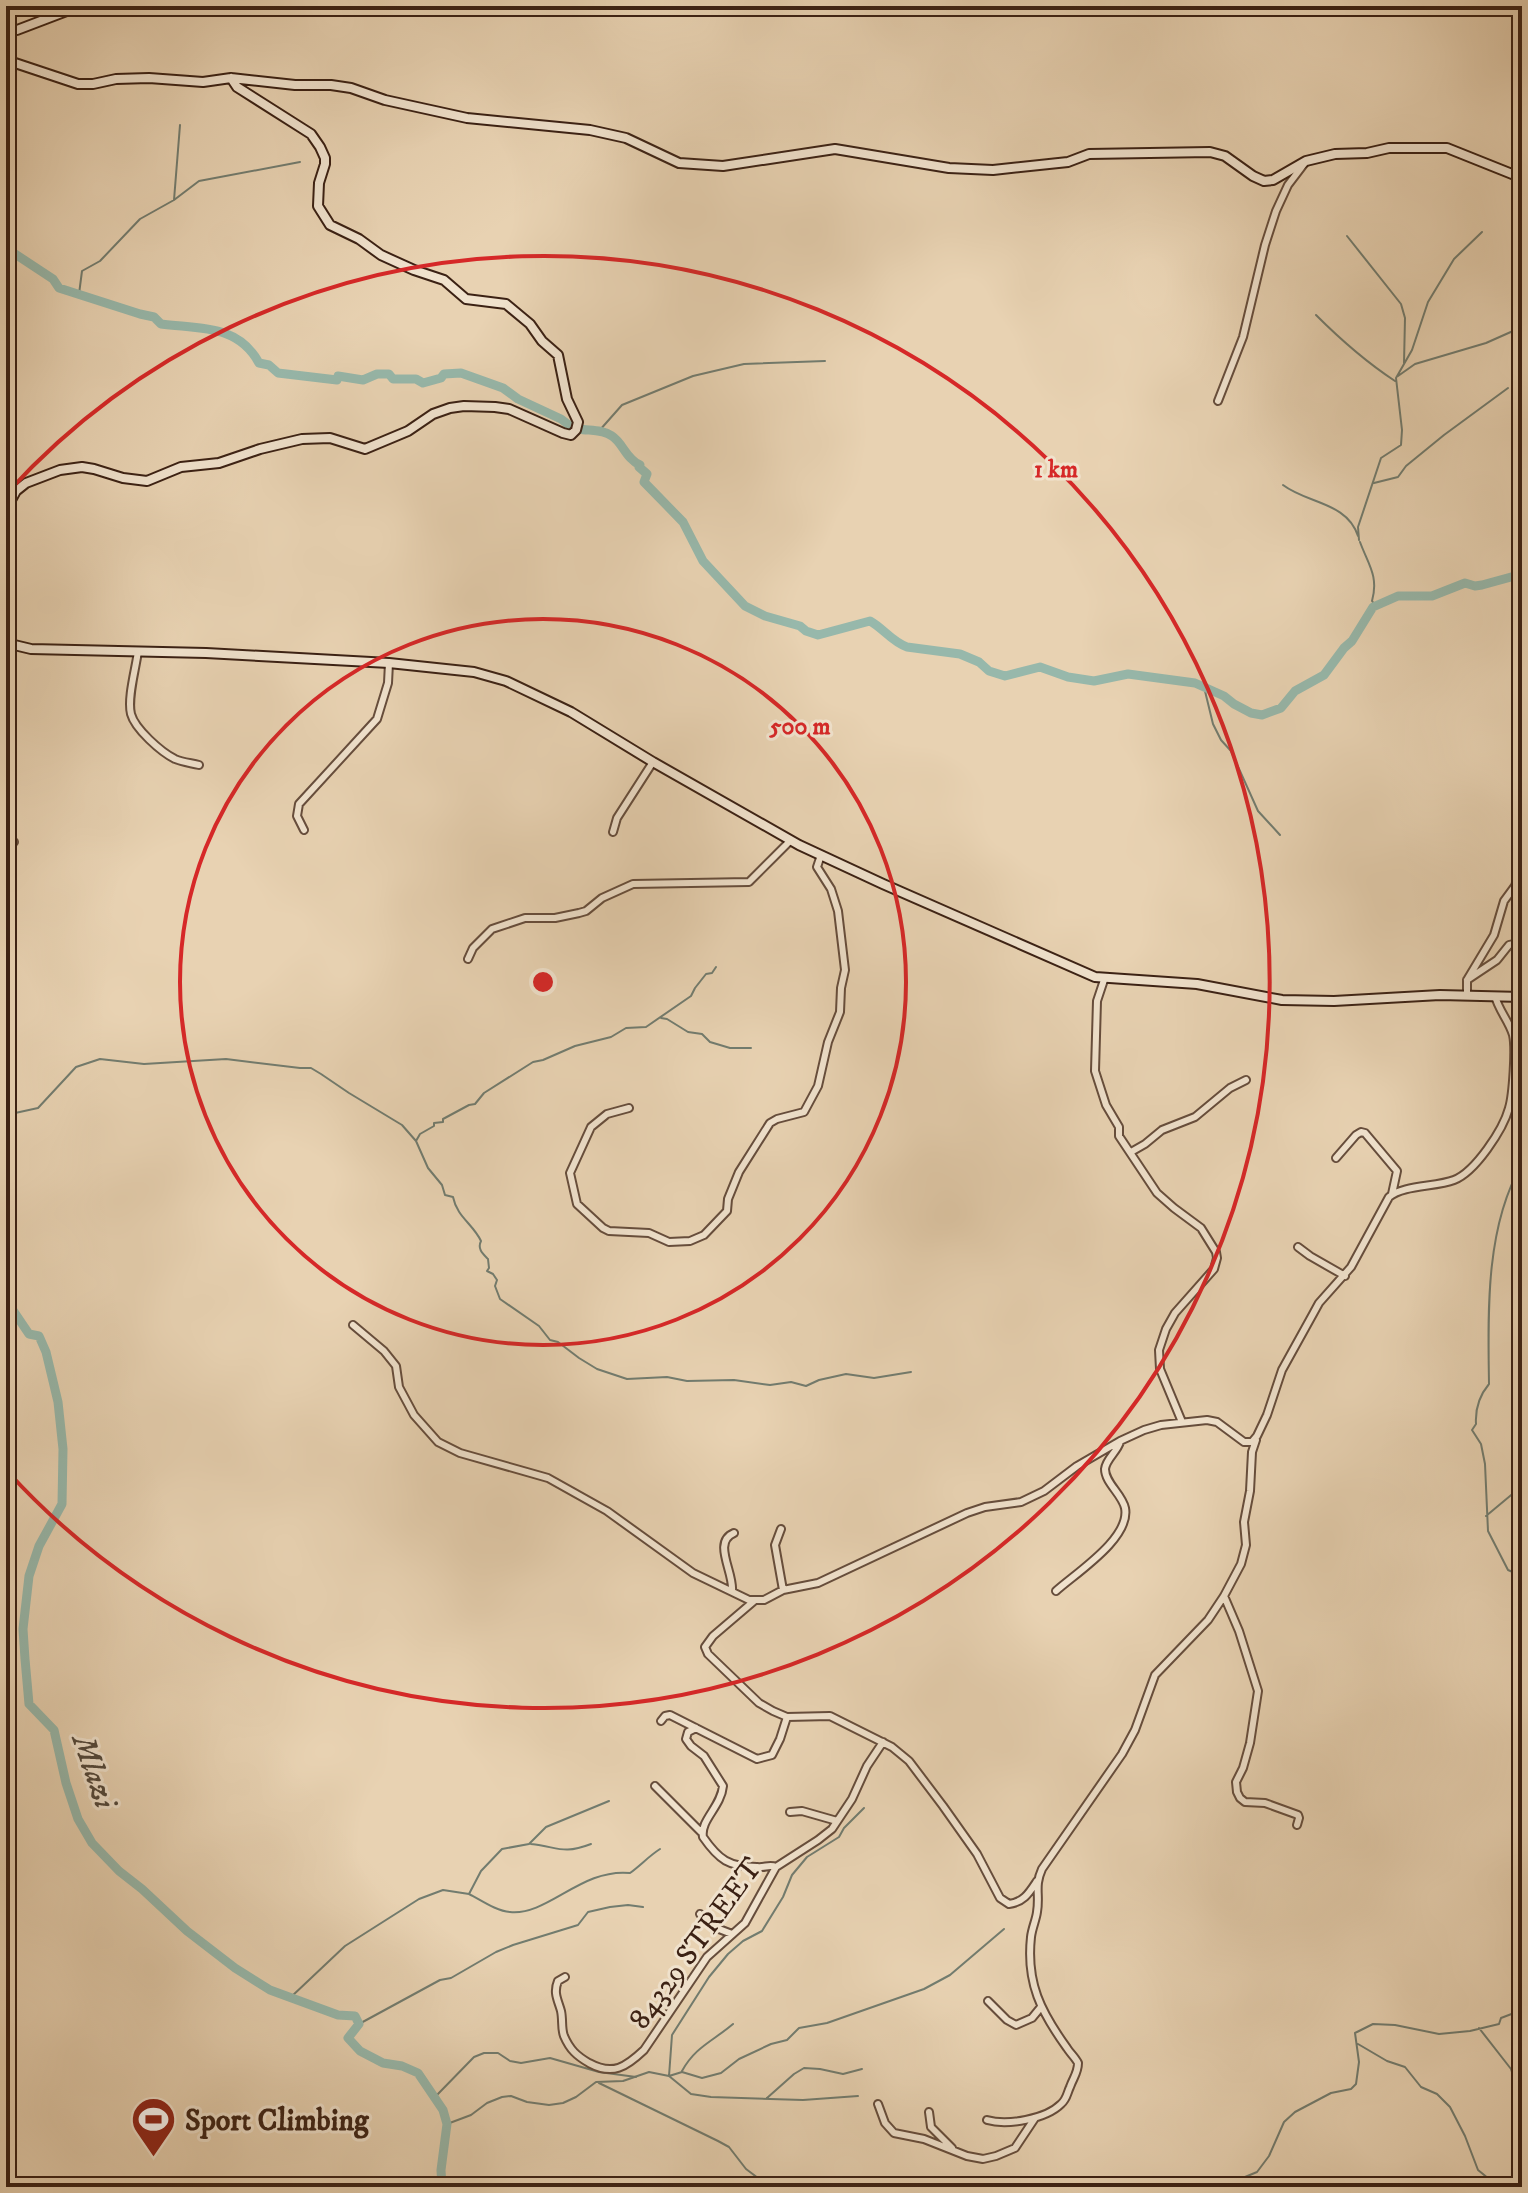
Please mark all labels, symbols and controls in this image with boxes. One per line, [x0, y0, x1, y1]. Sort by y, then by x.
text: 1 km [1034, 455, 1078, 485]
text: 500 m [769, 712, 830, 742]
centre of rings [529, 968, 557, 996]
water label: Mlazi [61, 1727, 125, 1816]
street label: 84329 STREET [622, 1851, 771, 2037]
sports icon: Sport Climbing [130, 2096, 178, 2159]
place label: Sport Climbing [185, 2103, 370, 2140]

